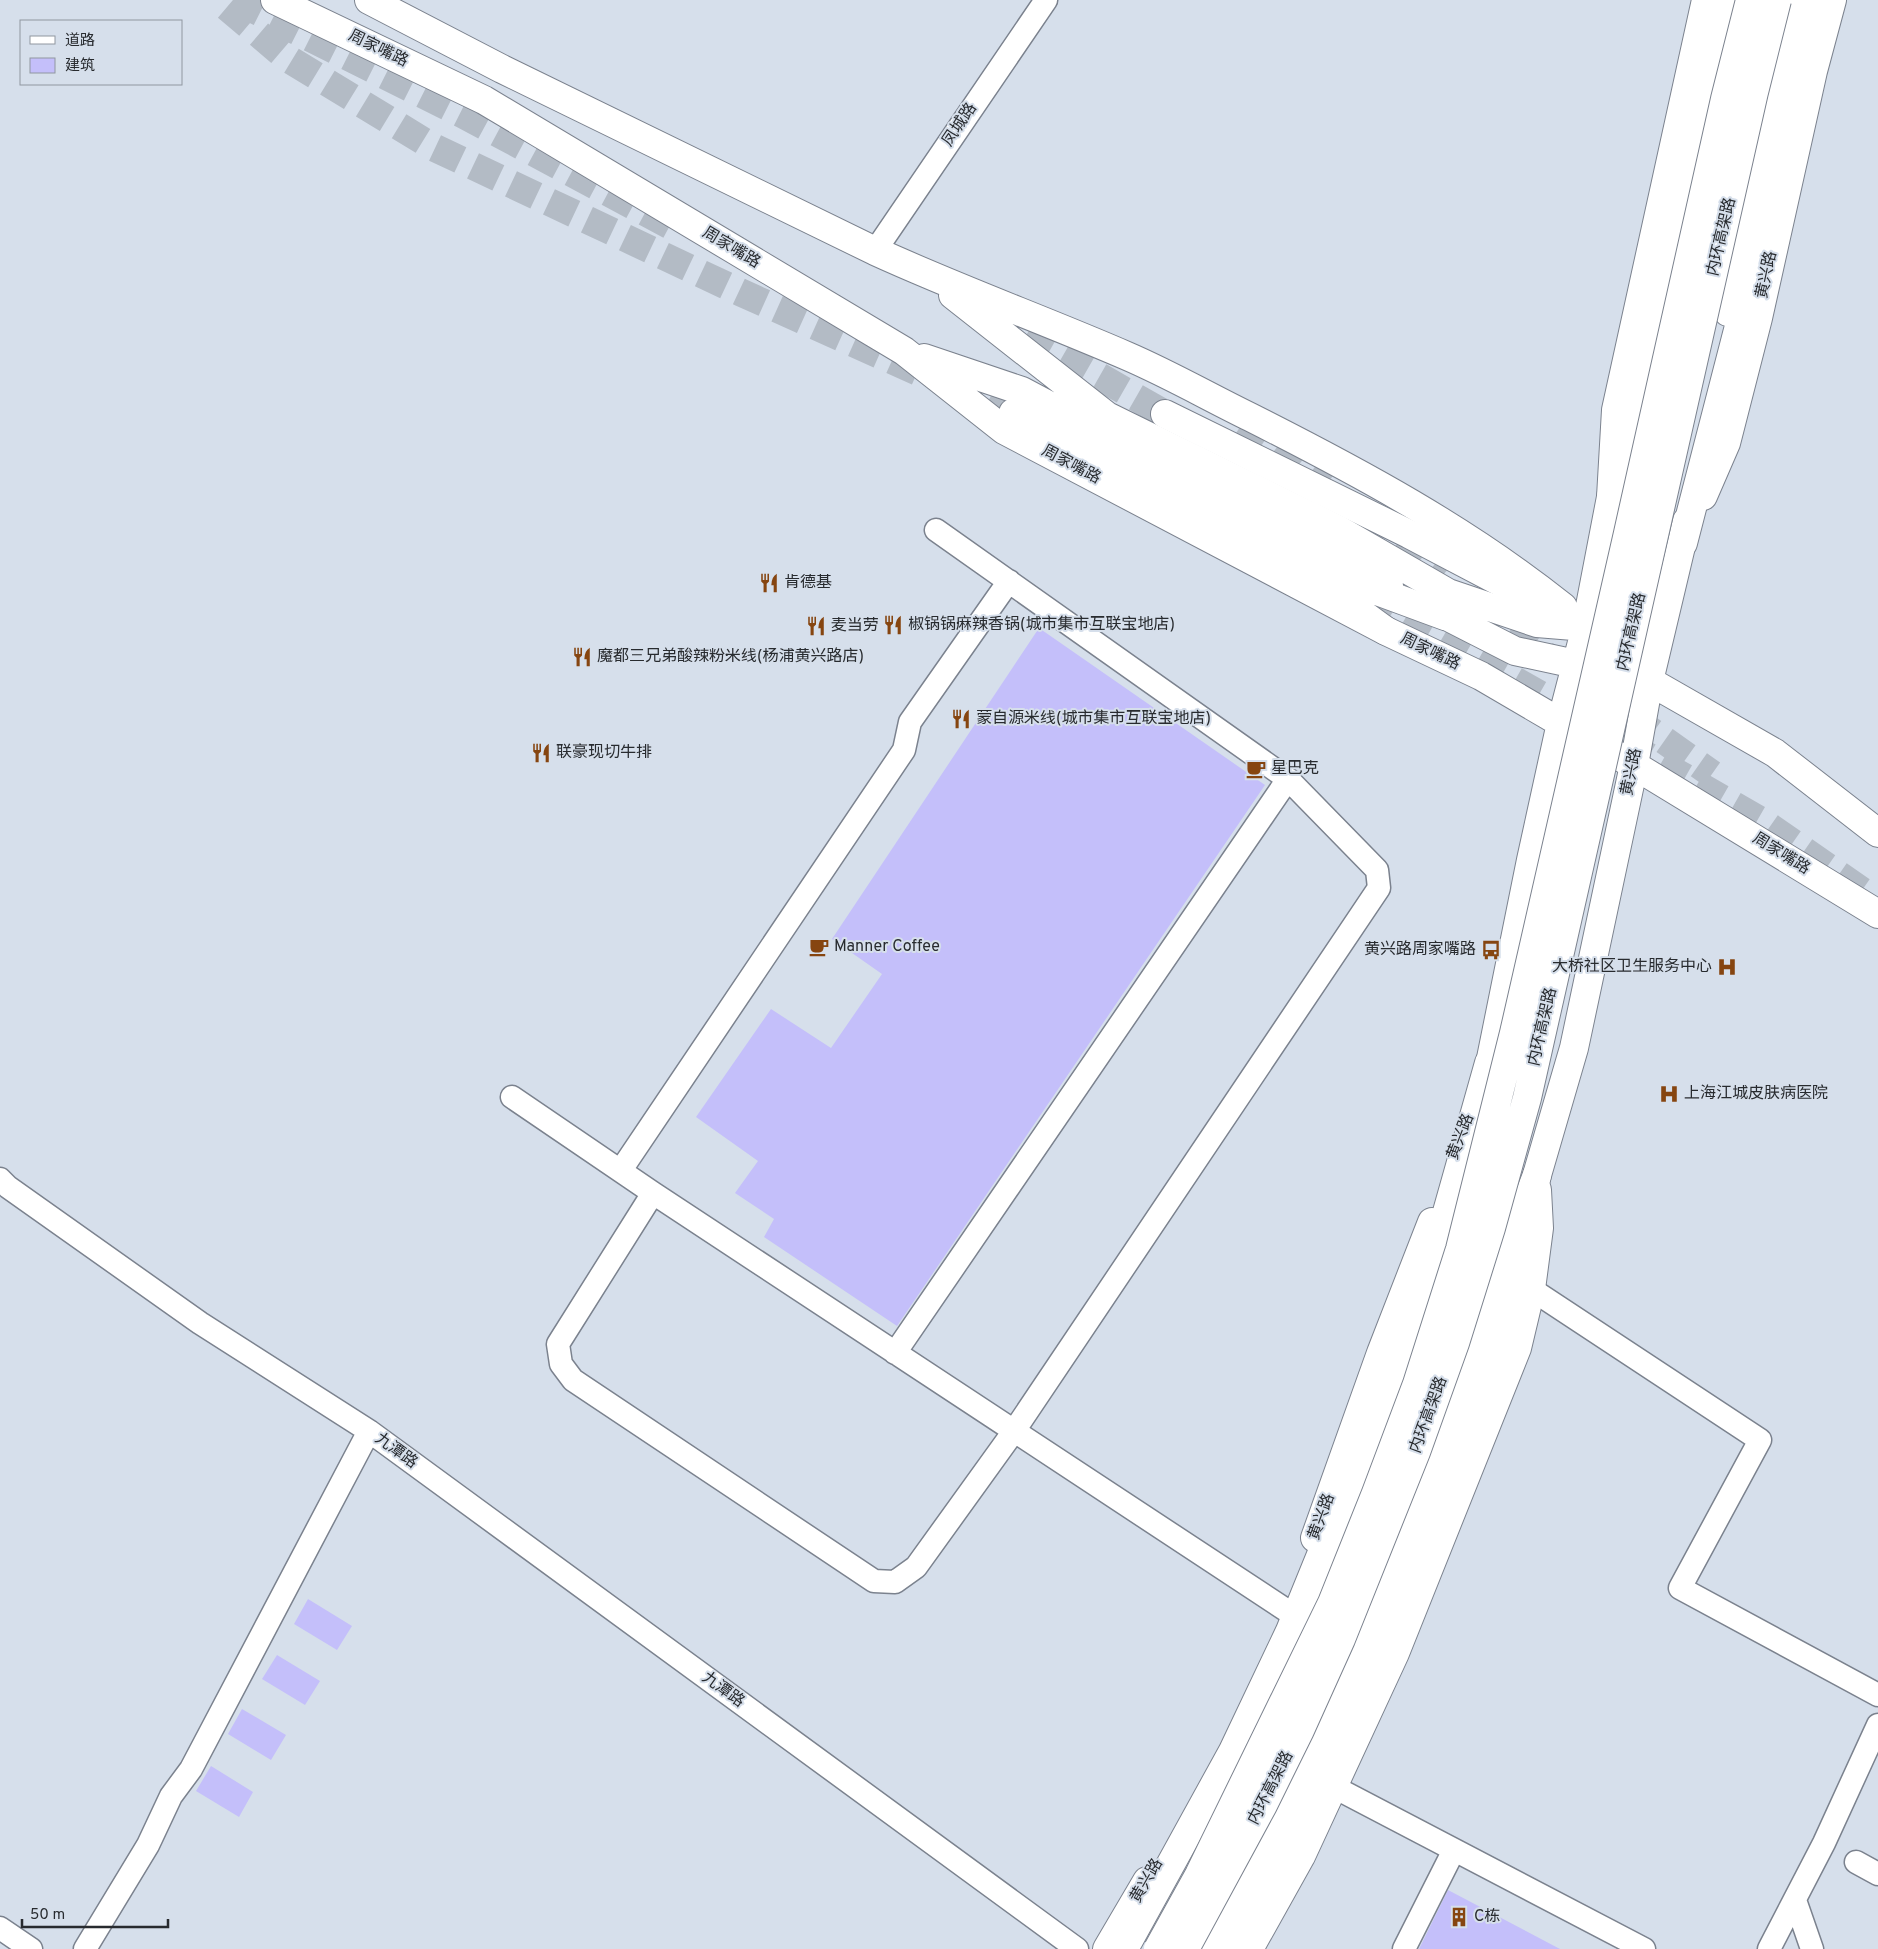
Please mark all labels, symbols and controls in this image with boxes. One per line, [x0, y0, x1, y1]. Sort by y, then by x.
legend [20, 20, 182, 85]
street label: 周家嘴路 [345, 26, 411, 72]
text: 道路 [65, 32, 95, 51]
text: 建筑 [65, 57, 95, 76]
street label: 凤城路 [938, 100, 982, 150]
street label: 内环高架路 [1703, 196, 1741, 278]
street label: 周家嘴路 [698, 223, 764, 273]
street label: 黄兴路 [1752, 249, 1782, 301]
street label: 周家嘴路 [1038, 441, 1104, 489]
restaurant icon: 肯德基 [758, 572, 780, 594]
place label: 肯德基 [784, 573, 832, 593]
street label: 内环高架路 [1613, 591, 1651, 673]
restaurant icon: 椒锅锅·麻辣香锅(城市集市互联宝地店) [882, 614, 904, 636]
restaurant icon: 麦当劳 [805, 615, 827, 637]
place label: 椒锅锅·麻辣香锅(城市集市互联宝地店) [908, 615, 1175, 635]
place label: 麦当劳 [831, 616, 879, 636]
street label: 周家嘴路 [1397, 629, 1463, 675]
restaurant icon: 魔都三兄弟酸辣粉·米线(杨浦黄兴路店) [571, 646, 593, 668]
place label: 魔都三兄弟酸辣粉·米线(杨浦黄兴路店) [597, 647, 864, 667]
restaurant icon: 蒙自源米线(城市集市互联宝地店) [950, 708, 972, 730]
place label: 蒙自源米线(城市集市互联宝地店) [976, 709, 1211, 729]
restaurant icon: 联豪现切牛排 [530, 742, 552, 764]
place label: 联豪现切牛排 [556, 743, 652, 763]
street label: 黄兴路 [1618, 747, 1646, 797]
cafe icon: 星巴克 [1245, 758, 1267, 780]
place label: 星巴克 [1271, 759, 1319, 779]
street label: 周家嘴路 [1749, 829, 1813, 879]
cafe icon: Manner Coffee [808, 936, 830, 958]
place label: Manner Coffee [834, 937, 940, 957]
bus stop icon: 黄兴路周家嘴路 [1480, 939, 1502, 961]
place label: 黄兴路周家嘴路 [1364, 940, 1476, 960]
hospital icon: 大桥社区卫生服务中心 [1716, 956, 1738, 978]
place label: 大桥社区卫生服务中心 [1552, 957, 1712, 977]
street label: 内环高架路 [1524, 986, 1562, 1068]
hospital icon: 上海江城皮肤病医院 [1658, 1083, 1680, 1105]
place label: 上海江城皮肤病医院 [1684, 1084, 1828, 1104]
street label: 黄兴路 [1443, 1111, 1479, 1163]
street label: 内环高架路 [1406, 1374, 1452, 1456]
street label: 九潭路 [371, 1429, 421, 1473]
street label: 黄兴路 [1304, 1491, 1340, 1543]
street label: 九潭路 [698, 1668, 748, 1712]
street label: 内环高架路 [1244, 1748, 1298, 1828]
street label: 黄兴路 [1126, 1855, 1168, 1907]
scale bar [22, 1896, 169, 1928]
text: 50 m [30, 1906, 65, 1925]
building icon: C栋 [1448, 1906, 1470, 1928]
place label: C栋 [1474, 1907, 1500, 1927]

